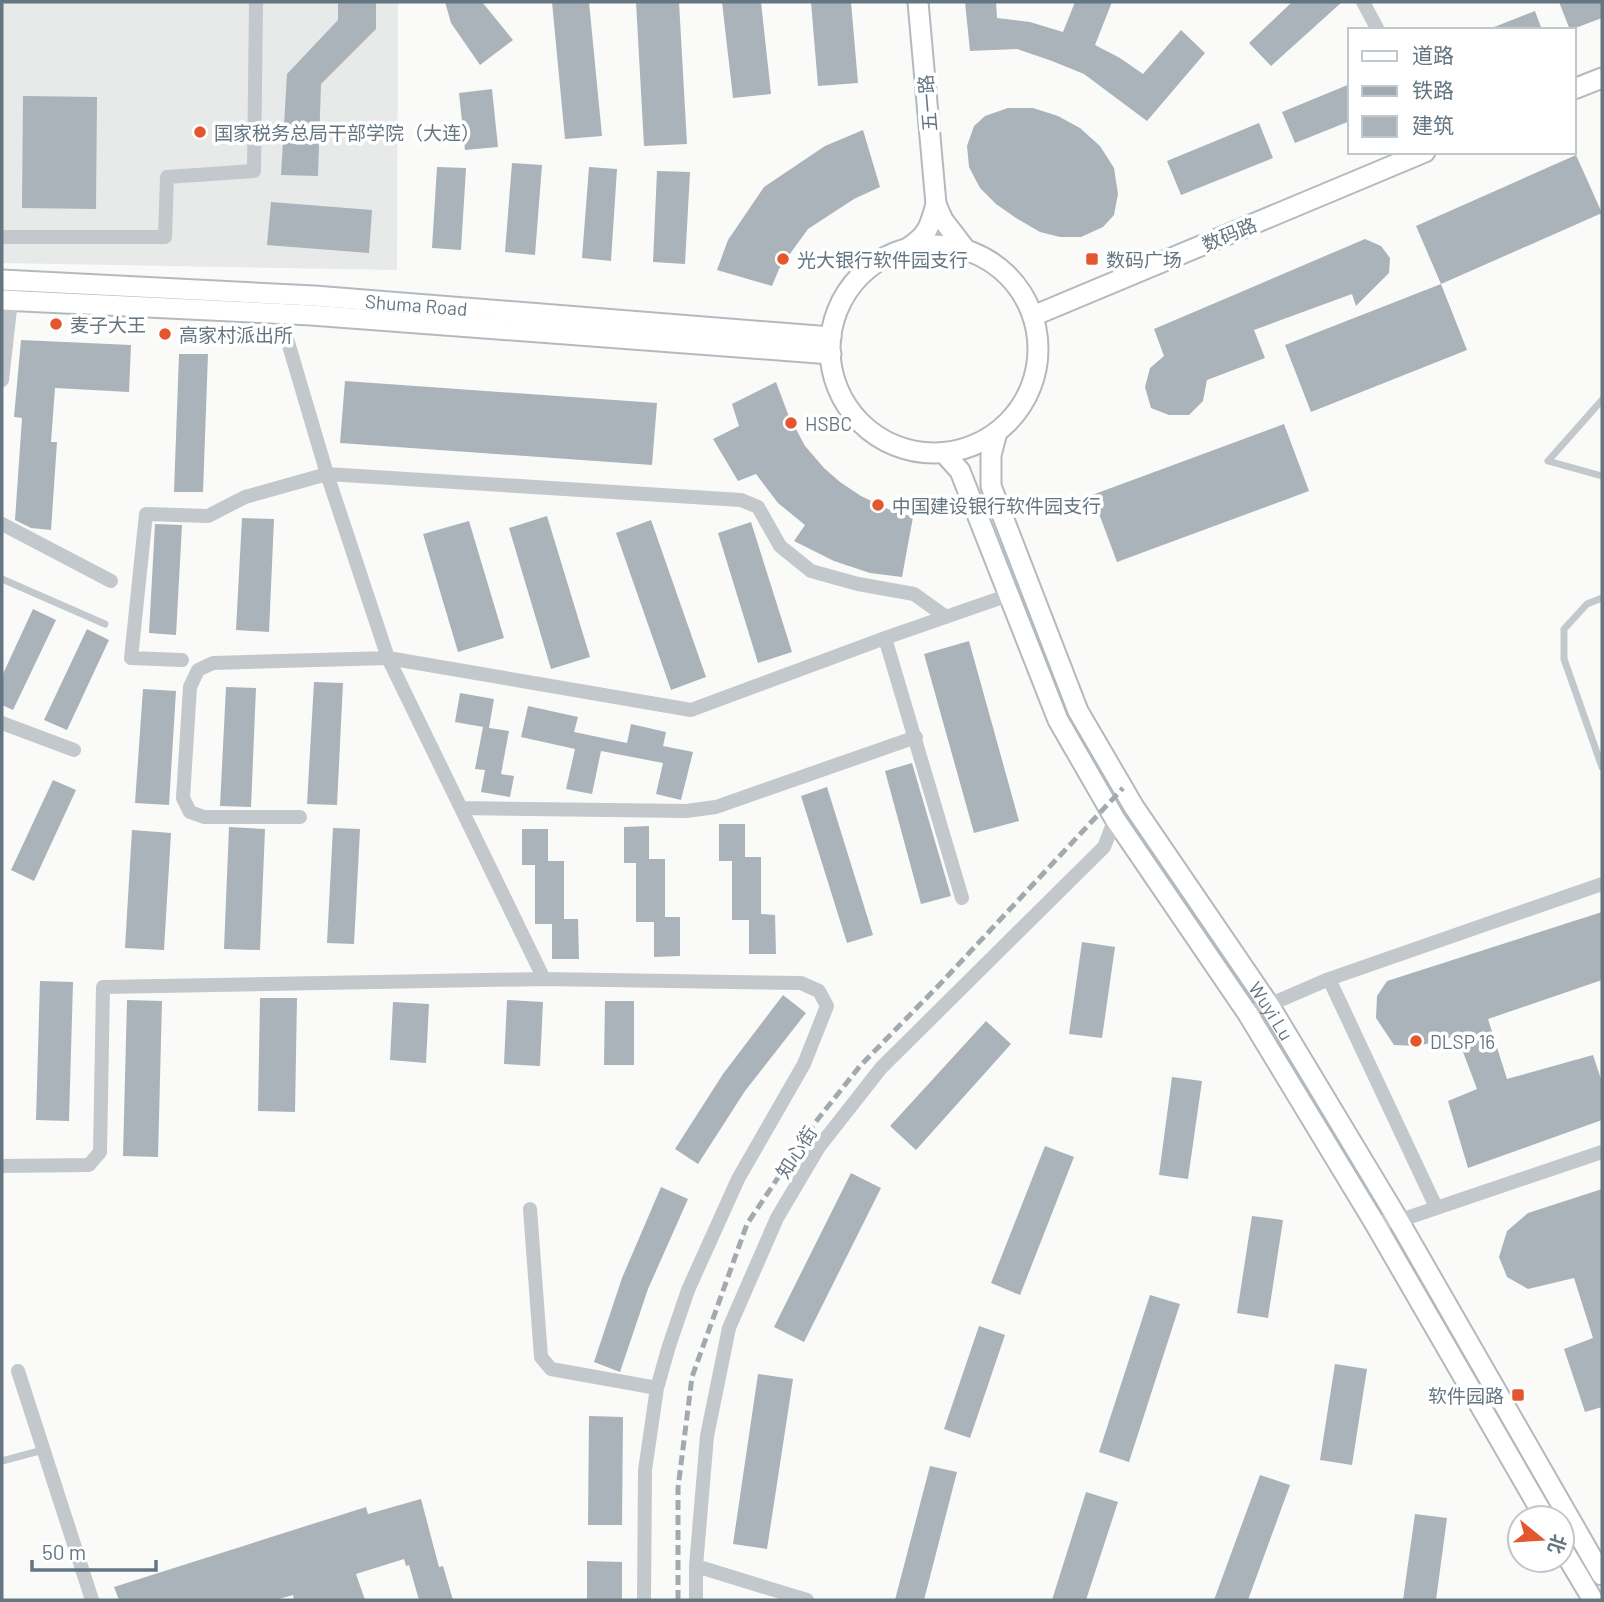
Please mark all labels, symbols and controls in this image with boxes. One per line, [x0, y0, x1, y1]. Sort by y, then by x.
legend [1348, 28, 1576, 154]
text: 道路 [1412, 42, 1454, 67]
street label: 五一路 [913, 74, 941, 132]
text: 铁路 [1412, 77, 1454, 102]
text: 建筑 [1412, 112, 1454, 137]
place label: 国家税务总局干部学院（大连） [214, 121, 480, 144]
marker: 国家税务总局干部学院（大连） [192, 124, 208, 140]
street label: 数码路 [1198, 212, 1260, 256]
place label: 光大银行软件园支行 [797, 248, 968, 271]
place label: 数码广场 [1106, 248, 1182, 271]
marker: 光大银行软件园支行 [775, 251, 791, 267]
marker: 数码广场 [1084, 251, 1100, 267]
street label: Shuma Road [364, 289, 468, 320]
place label: 麦子大王 [70, 313, 146, 336]
marker: 麦子大王 [48, 316, 64, 332]
place label: 高家村派出所 [179, 323, 293, 346]
marker: 高家村派出所 [157, 326, 173, 342]
place label: HSBC [805, 412, 852, 435]
marker: HSBC [783, 415, 799, 431]
place label: 中国建设银行软件园支行 [892, 494, 1101, 517]
marker: 中国建设银行软件园支行 [870, 497, 886, 513]
street label: Wuyi Lu [1245, 977, 1299, 1044]
place label: DLSP 16 [1430, 1030, 1495, 1053]
marker: DLSP 16 [1408, 1033, 1424, 1049]
street label: 知心街 [771, 1122, 821, 1182]
place label: 软件园路 [1428, 1384, 1504, 1407]
marker: 软件园路 [1510, 1387, 1526, 1403]
north arrow [1506, 1504, 1576, 1574]
scale bar [32, 1528, 156, 1572]
text: 北 [1544, 1532, 1572, 1557]
text: 50 m [42, 1539, 86, 1564]

